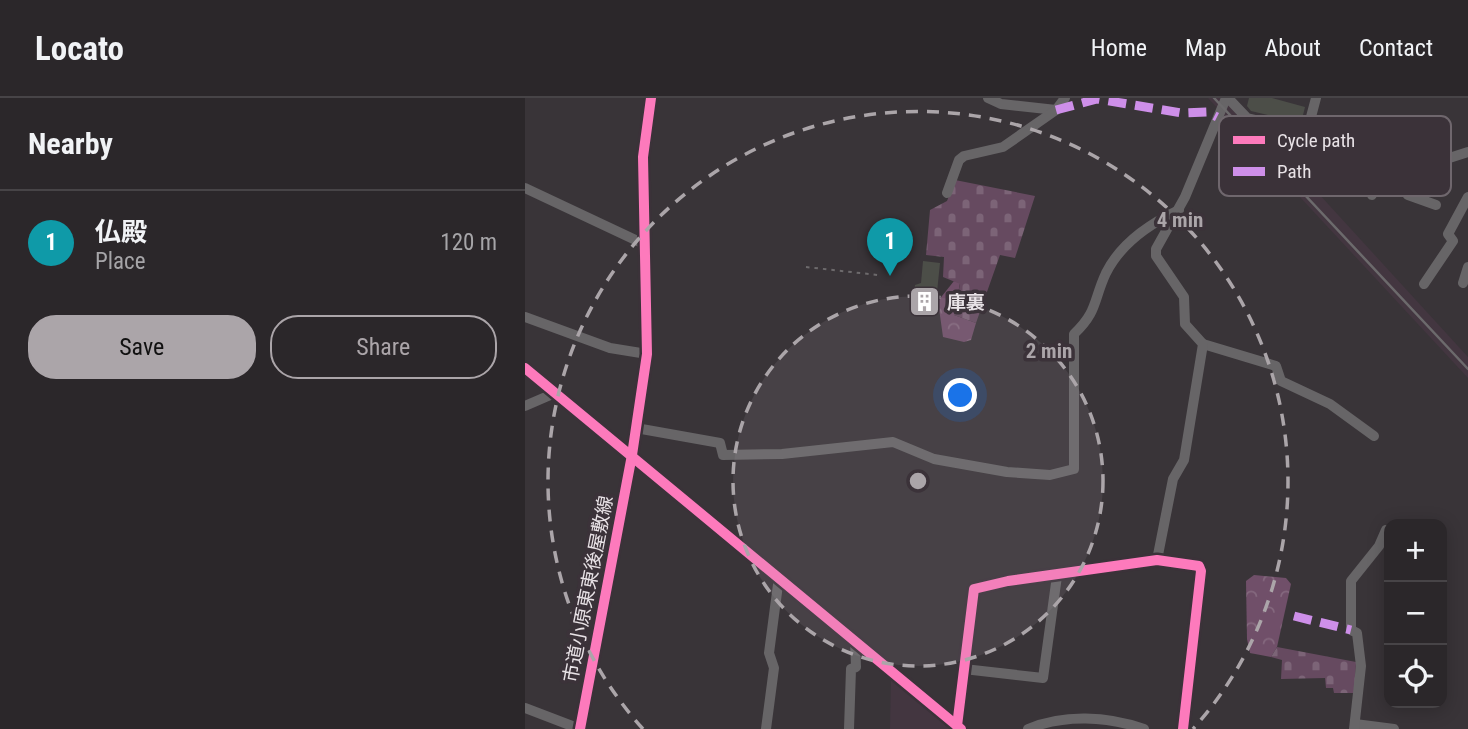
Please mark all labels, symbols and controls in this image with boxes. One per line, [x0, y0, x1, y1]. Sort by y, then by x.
text: Locato [35, 29, 124, 68]
text: Home [1091, 34, 1147, 62]
text: Map [1185, 34, 1227, 62]
text: About [1265, 34, 1321, 62]
text: Contact [1359, 34, 1433, 62]
legend [1219, 116, 1451, 196]
text: Nearby [28, 126, 113, 161]
text: Cycle path [1277, 129, 1355, 152]
text: Path [1277, 160, 1311, 183]
text: 4 min [1157, 208, 1203, 232]
text: 仏殿 [95, 217, 147, 247]
pin: 1 [867, 218, 913, 276]
text: 1 [45, 229, 57, 256]
text: 120 m [440, 229, 497, 256]
text: Place [95, 248, 145, 275]
building icon: 庫裏 [907, 285, 941, 319]
place label: 庫裏 [947, 291, 985, 314]
button: Save [28, 315, 256, 379]
button: Share [270, 315, 497, 379]
text: 2 min [1026, 339, 1072, 363]
your location [943, 378, 977, 412]
centre of rings [906, 469, 930, 493]
street label: 市道小原東東後屋敷線 [559, 494, 617, 684]
map controls [1384, 519, 1447, 708]
button: + [1384, 519, 1447, 582]
button: − [1384, 582, 1447, 645]
button: locate [1384, 645, 1447, 708]

